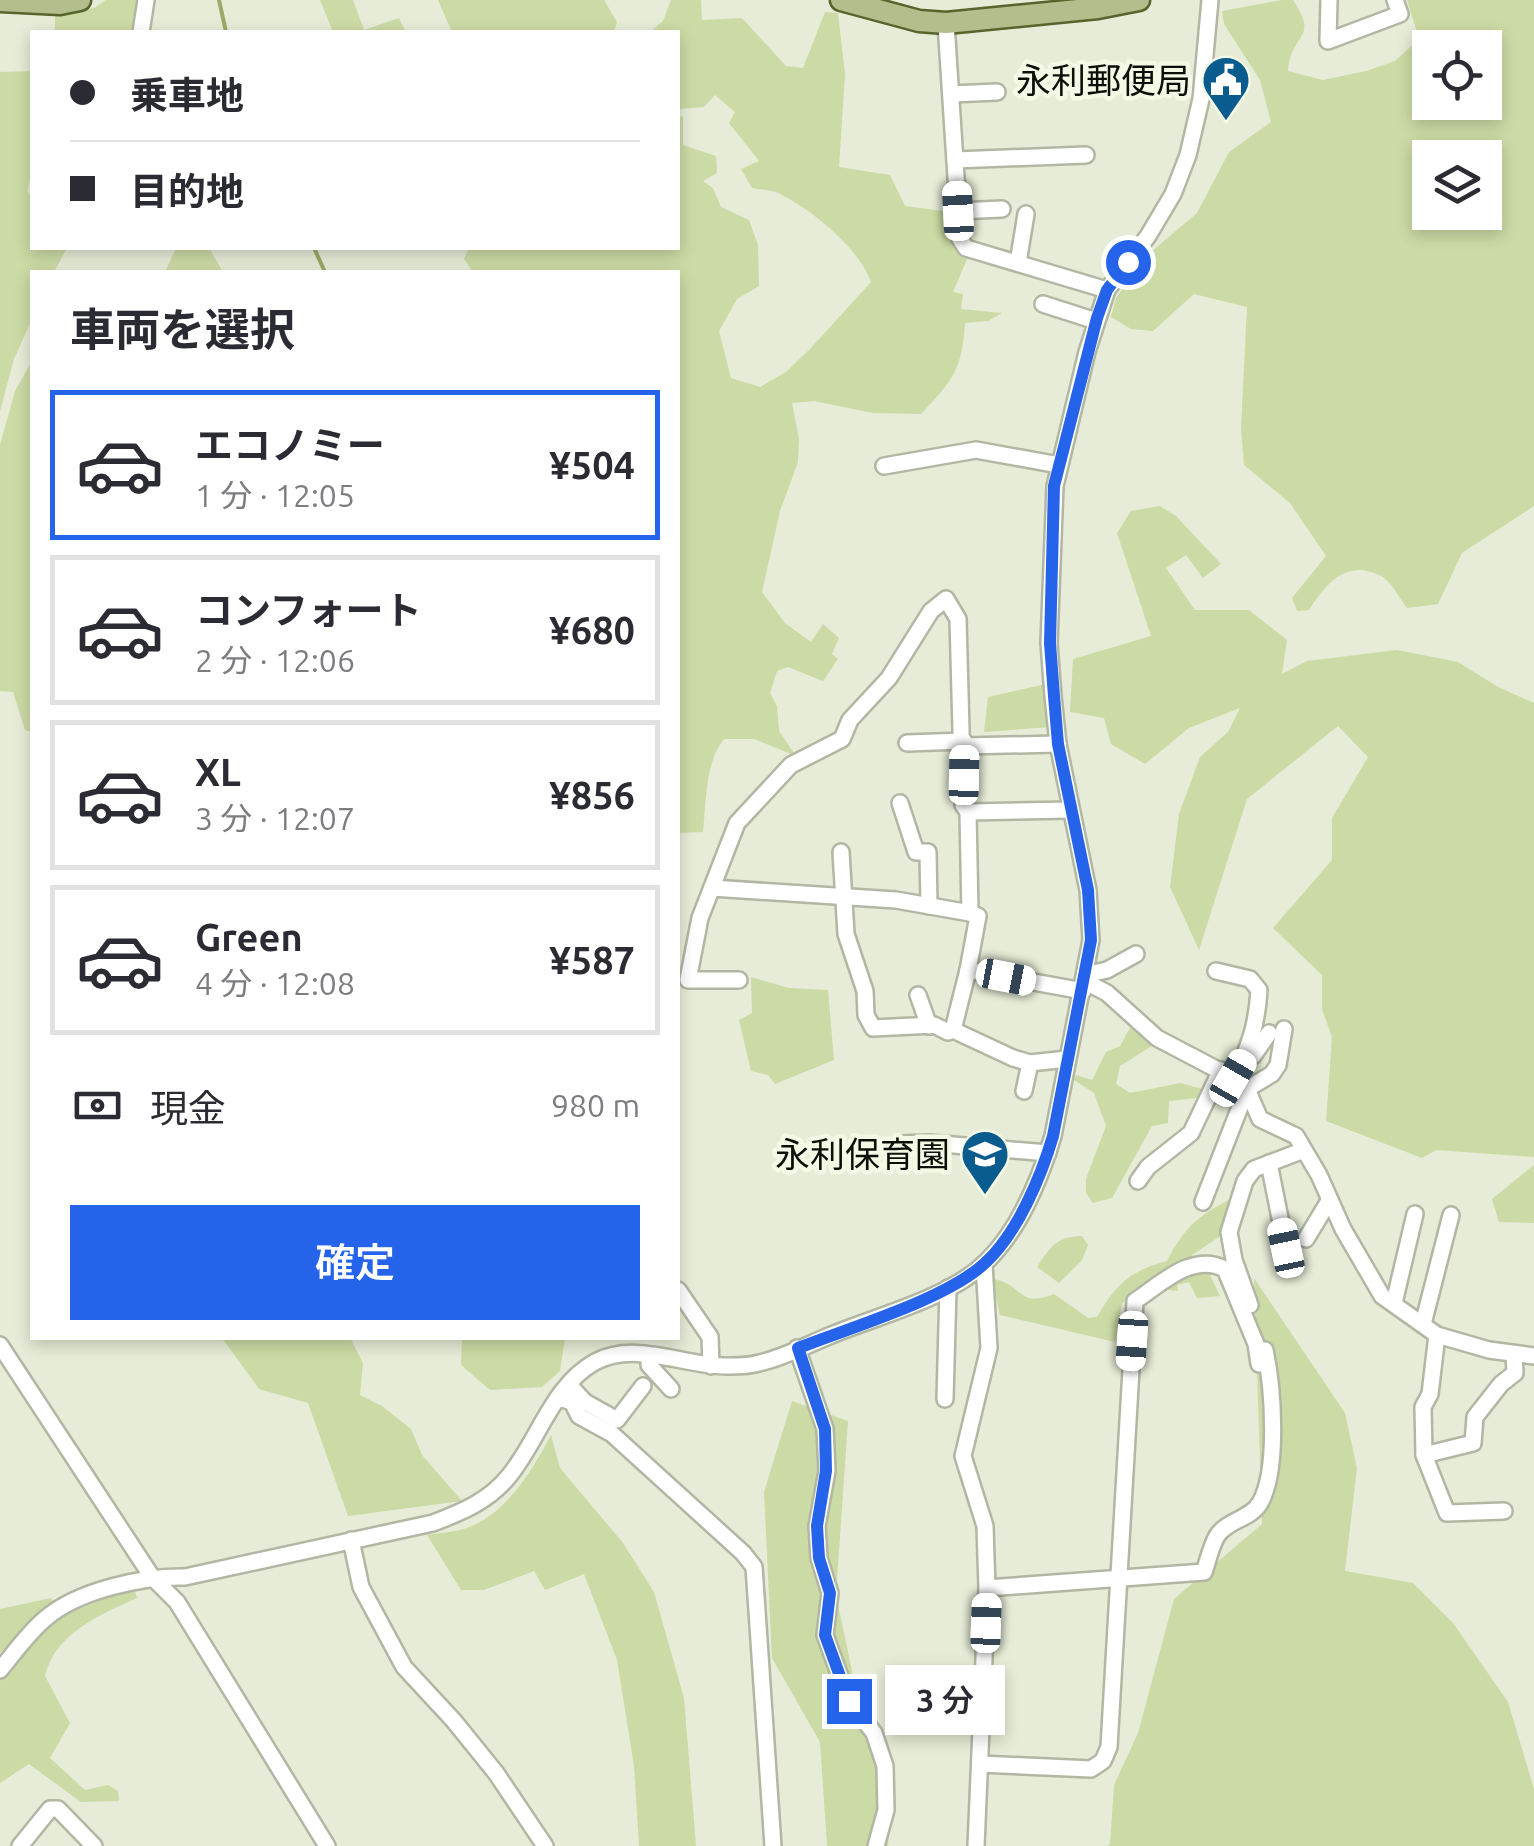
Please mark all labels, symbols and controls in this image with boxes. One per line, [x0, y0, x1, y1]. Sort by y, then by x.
map controls [1412, 30, 1502, 230]
button: locate [1412, 30, 1502, 120]
public building icon: 永利郵便局 [1200, 54, 1252, 122]
place label: 永利郵便局 [1016, 60, 1191, 100]
text: 乗車地 [130, 74, 244, 116]
button: layers [1412, 140, 1502, 230]
text: 目的地 [130, 170, 244, 212]
car [941, 180, 975, 242]
route start [1106, 240, 1151, 285]
text: 車両を選択 [70, 304, 295, 355]
icon: car [75, 420, 165, 510]
text: エコノミー [195, 424, 385, 466]
text: ¥504 [549, 444, 635, 486]
text: 1 分 · 12:05 [195, 477, 355, 513]
icon: car [75, 585, 165, 675]
text: コンフォート [195, 589, 422, 631]
text: ¥680 [549, 609, 635, 651]
text: 2 分 · 12:06 [195, 642, 355, 678]
car [948, 745, 980, 805]
icon: car [75, 750, 165, 840]
text: XL [195, 751, 241, 793]
text: ¥856 [549, 774, 635, 816]
text: 3 分 · 12:07 [195, 800, 355, 836]
icon: car [75, 915, 165, 1005]
text: Green [195, 916, 303, 958]
text: ¥587 [549, 939, 635, 981]
car [974, 957, 1038, 997]
text: 4 分 · 12:08 [195, 965, 355, 1001]
car [1205, 1045, 1261, 1111]
icon: cash [70, 1078, 125, 1133]
text: 現金 [150, 1087, 226, 1129]
text: 980 m [551, 1087, 640, 1123]
school or university icon: 永利保育園 [959, 1128, 1011, 1196]
place label: 永利保育園 [775, 1134, 950, 1174]
button: 確定 [70, 1205, 640, 1320]
car [1265, 1216, 1307, 1280]
car [1115, 1310, 1149, 1372]
car [970, 1592, 1002, 1654]
callout: 3 分 [884, 1666, 1004, 1736]
route end [827, 1679, 872, 1724]
text: 3 分 [916, 1682, 974, 1718]

